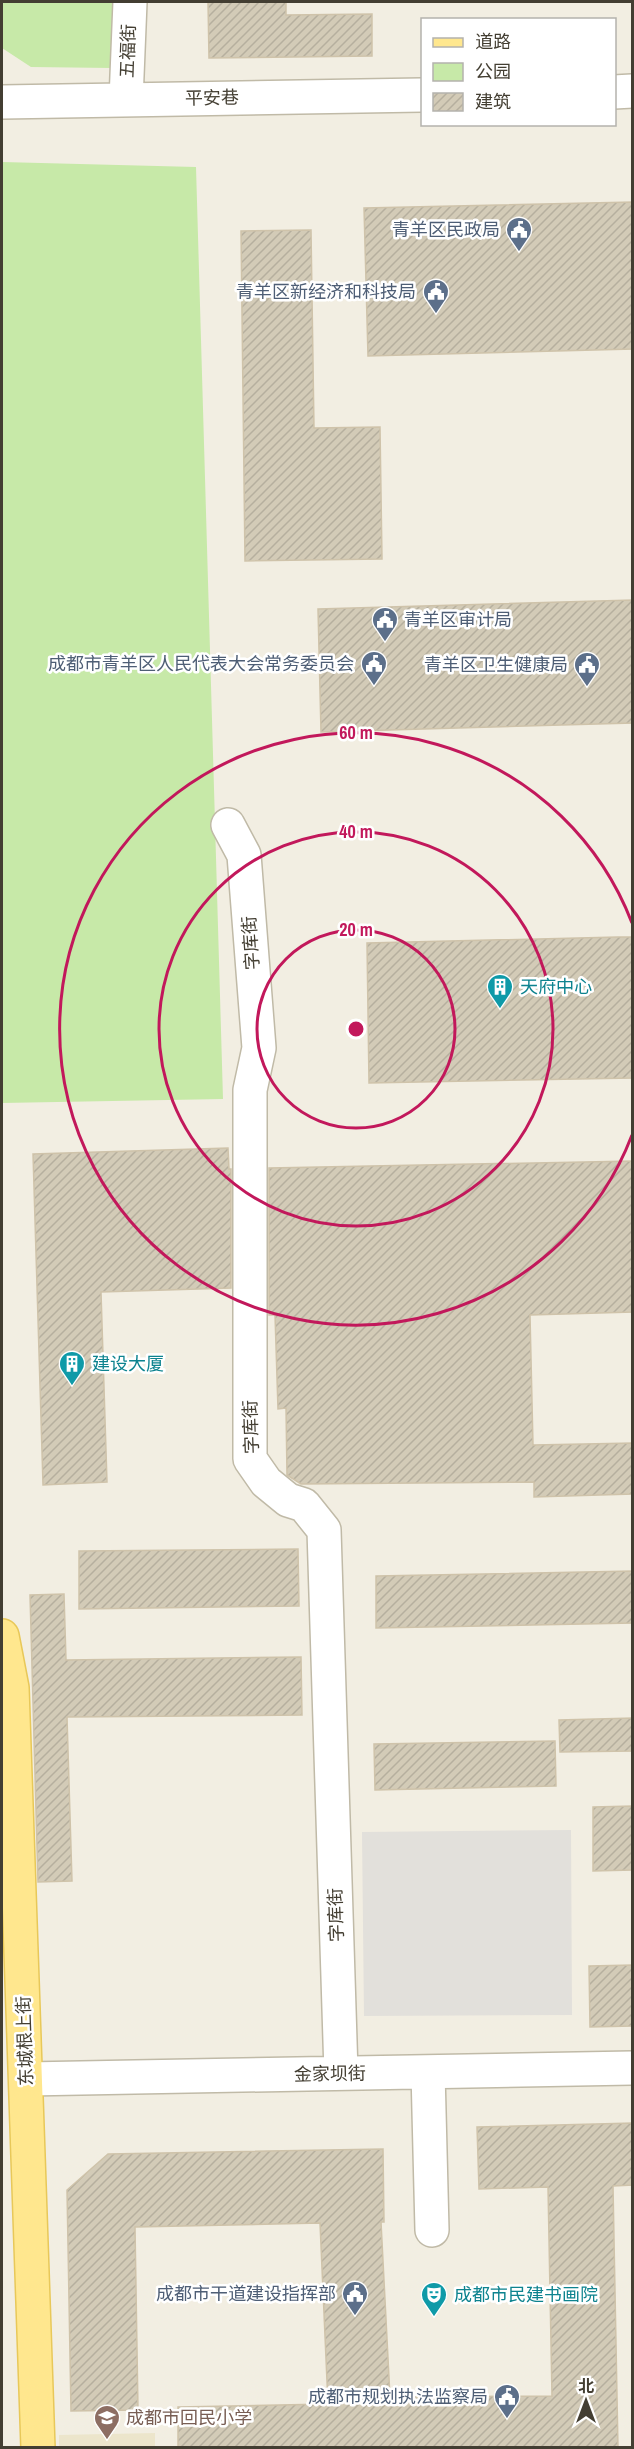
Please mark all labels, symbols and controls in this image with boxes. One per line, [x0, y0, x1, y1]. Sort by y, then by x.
legend [421, 18, 616, 126]
street label: 五福街 [114, 24, 141, 78]
text: 道路 [475, 29, 511, 54]
text: 公园 [475, 59, 511, 84]
street label: 平安巷 [185, 85, 239, 110]
text: 建筑 [475, 89, 511, 114]
public building icon: 青羊区民政局 [504, 215, 534, 253]
place label: 青羊区民政局 [392, 217, 500, 242]
public building icon: 青羊区新经济和科技局 [421, 277, 451, 315]
place label: 青羊区新经济和科技局 [236, 279, 416, 304]
public building icon: 青羊区审计局 [370, 605, 400, 643]
place label: 青羊区审计局 [404, 607, 512, 632]
public building icon: 成都市青羊区人民代表大会常务委员会 [359, 649, 389, 687]
public building icon: 青羊区卫生健康局 [572, 650, 602, 688]
place label: 成都市青羊区人民代表大会常务委员会 [48, 651, 354, 676]
place label: 青羊区卫生健康局 [424, 652, 568, 677]
text: 60 m [339, 720, 373, 745]
text: 40 m [339, 819, 373, 844]
street label: 字库街 [236, 915, 265, 971]
text: 20 m [339, 917, 373, 942]
building icon: 天府中心 [485, 972, 515, 1010]
place label: 天府中心 [520, 974, 592, 999]
centre of rings [346, 1019, 366, 1039]
building icon: 建设大厦 [57, 1349, 87, 1387]
place label: 建设大厦 [92, 1351, 164, 1376]
street label: 字库街 [237, 1400, 264, 1454]
street label: 字库街 [322, 1888, 349, 1942]
street label: 东城根上街 [10, 1996, 39, 2086]
street label: 金家坝街 [294, 2060, 366, 2087]
public building icon: 成都市干道建设指挥部 [340, 2279, 370, 2317]
theatre icon: 成都市民建书画院 [419, 2280, 449, 2318]
place label: 成都市干道建设指挥部 [156, 2281, 336, 2306]
place label: 成都市民建书画院 [454, 2282, 598, 2307]
north arrow [556, 2371, 616, 2431]
text: 北 [578, 2375, 594, 2397]
public building icon: 成都市规划执法监察局 [492, 2382, 522, 2420]
place label: 成都市规划执法监察局 [308, 2384, 488, 2409]
school or university icon: 成都市回民小学 [92, 2403, 122, 2441]
place label: 成都市回民小学 [126, 2405, 252, 2430]

